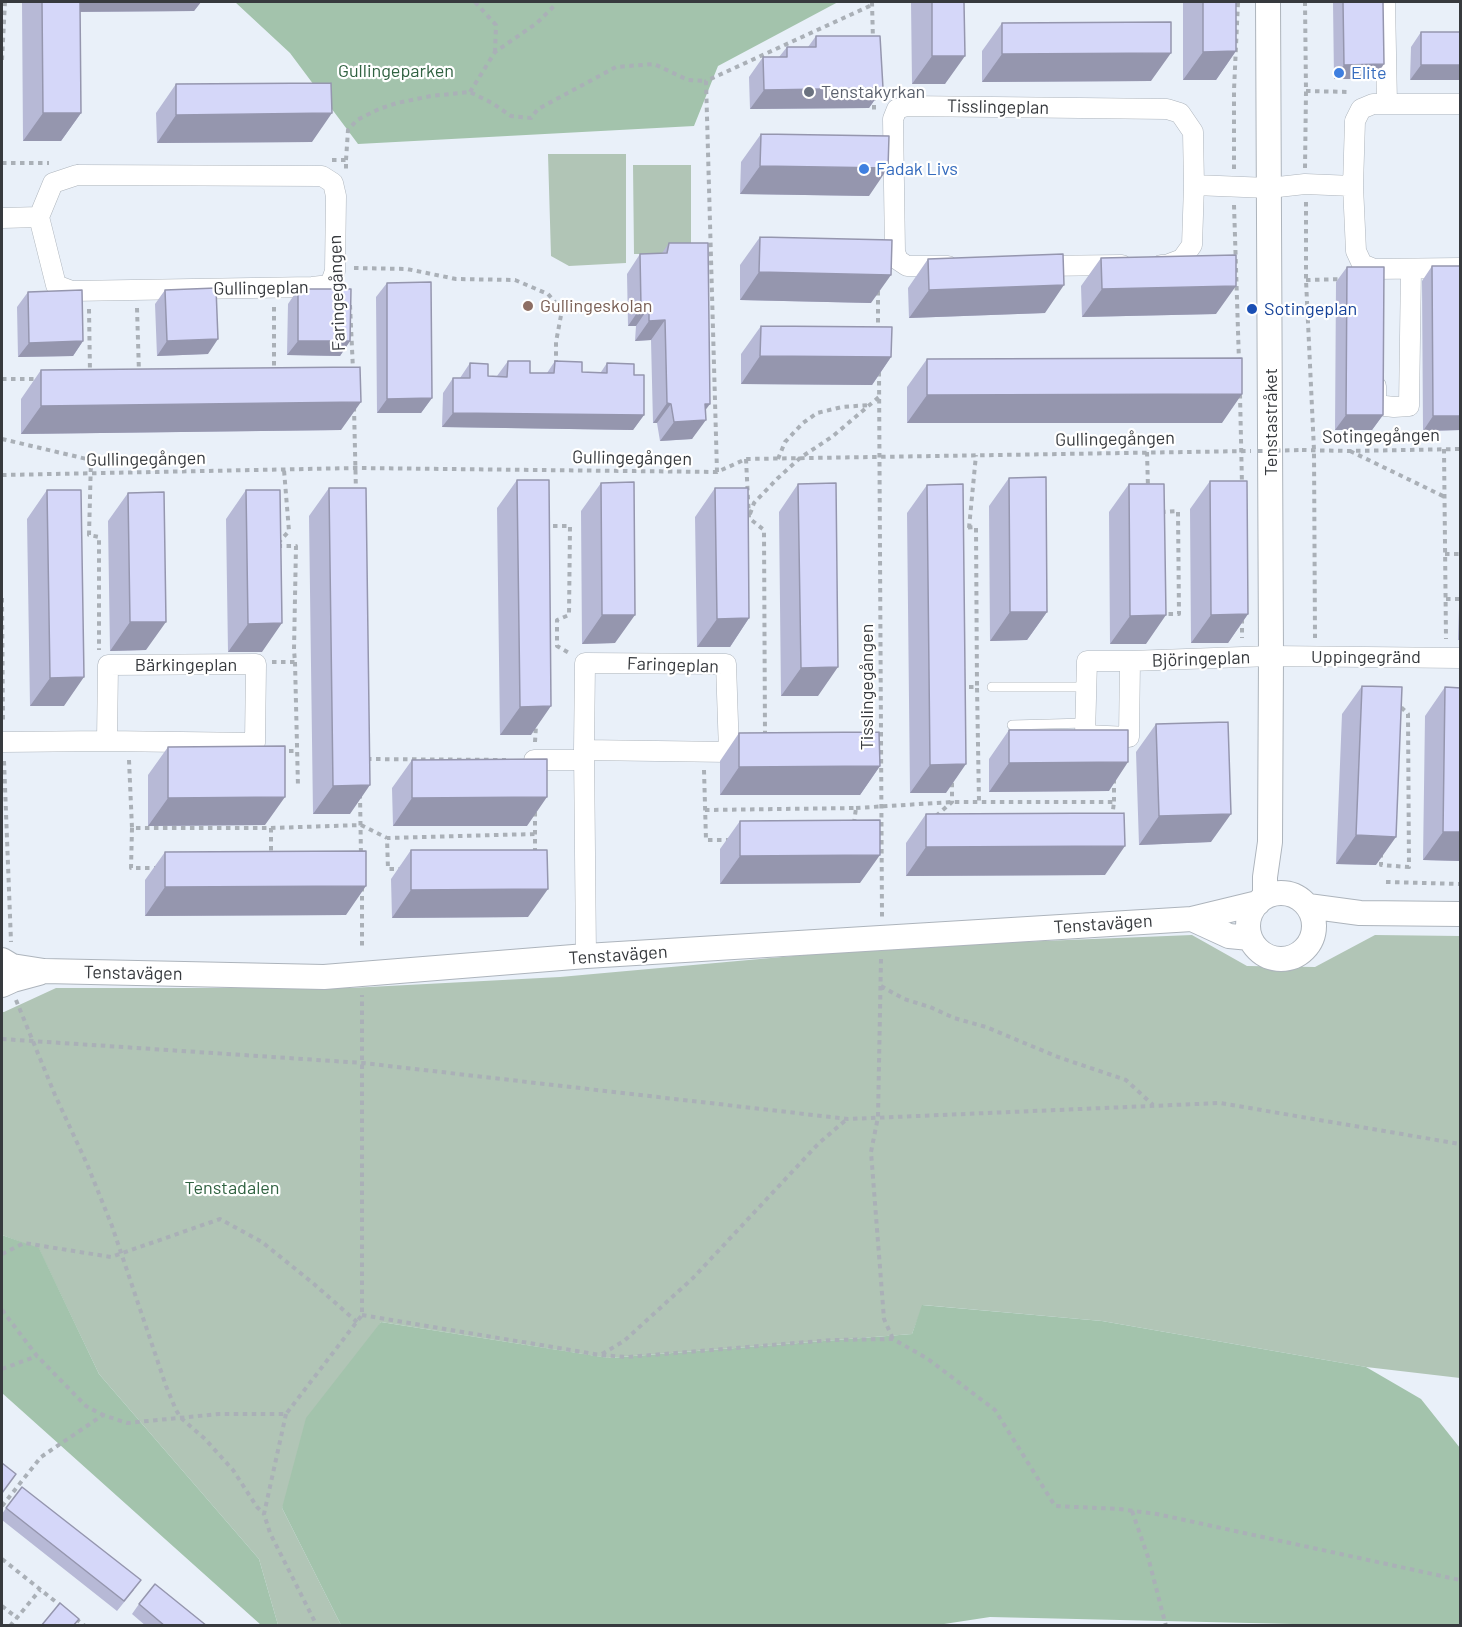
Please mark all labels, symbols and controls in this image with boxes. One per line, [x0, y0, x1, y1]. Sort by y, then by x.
park label: Gullingeparken [338, 60, 454, 82]
place label: Elite [1351, 62, 1386, 84]
marker: Elite [1332, 66, 1346, 80]
place label: Tenstakyrkan [821, 81, 925, 103]
marker: Tenstakyrkan [802, 85, 816, 99]
street label: Tisslingeplan [947, 95, 1049, 119]
place label: Fadak Livs [876, 158, 958, 180]
marker: Fadak Livs [857, 162, 871, 176]
street label: Faringegången [324, 234, 350, 352]
street label: Gullingeplan [213, 276, 309, 300]
place label: Gullingeskolan [540, 295, 652, 317]
place label: Sotingeplan [1264, 298, 1357, 320]
marker: Gullingeskolan [521, 299, 535, 313]
marker: Sotingeplan [1245, 302, 1259, 316]
street label: Tenstastråket [1260, 368, 1282, 476]
street label: Sotingegången [1322, 424, 1440, 448]
street label: Gullingegången [1055, 427, 1175, 451]
street label: Gullingegången [572, 446, 692, 470]
street label: Gullingegången [86, 447, 206, 471]
street label: Tisslingegången [856, 624, 878, 750]
street label: Björingeplan [1151, 646, 1251, 672]
street label: Uppingegränd [1311, 646, 1421, 668]
street label: Faringeplan [627, 653, 719, 677]
street label: Bärkingeplan [135, 654, 237, 676]
street label: Tenstavägen [1053, 910, 1153, 938]
street label: Tenstavägen [568, 941, 668, 969]
street label: Tenstavägen [83, 961, 183, 985]
park label: Tenstadalen [184, 1177, 280, 1199]

